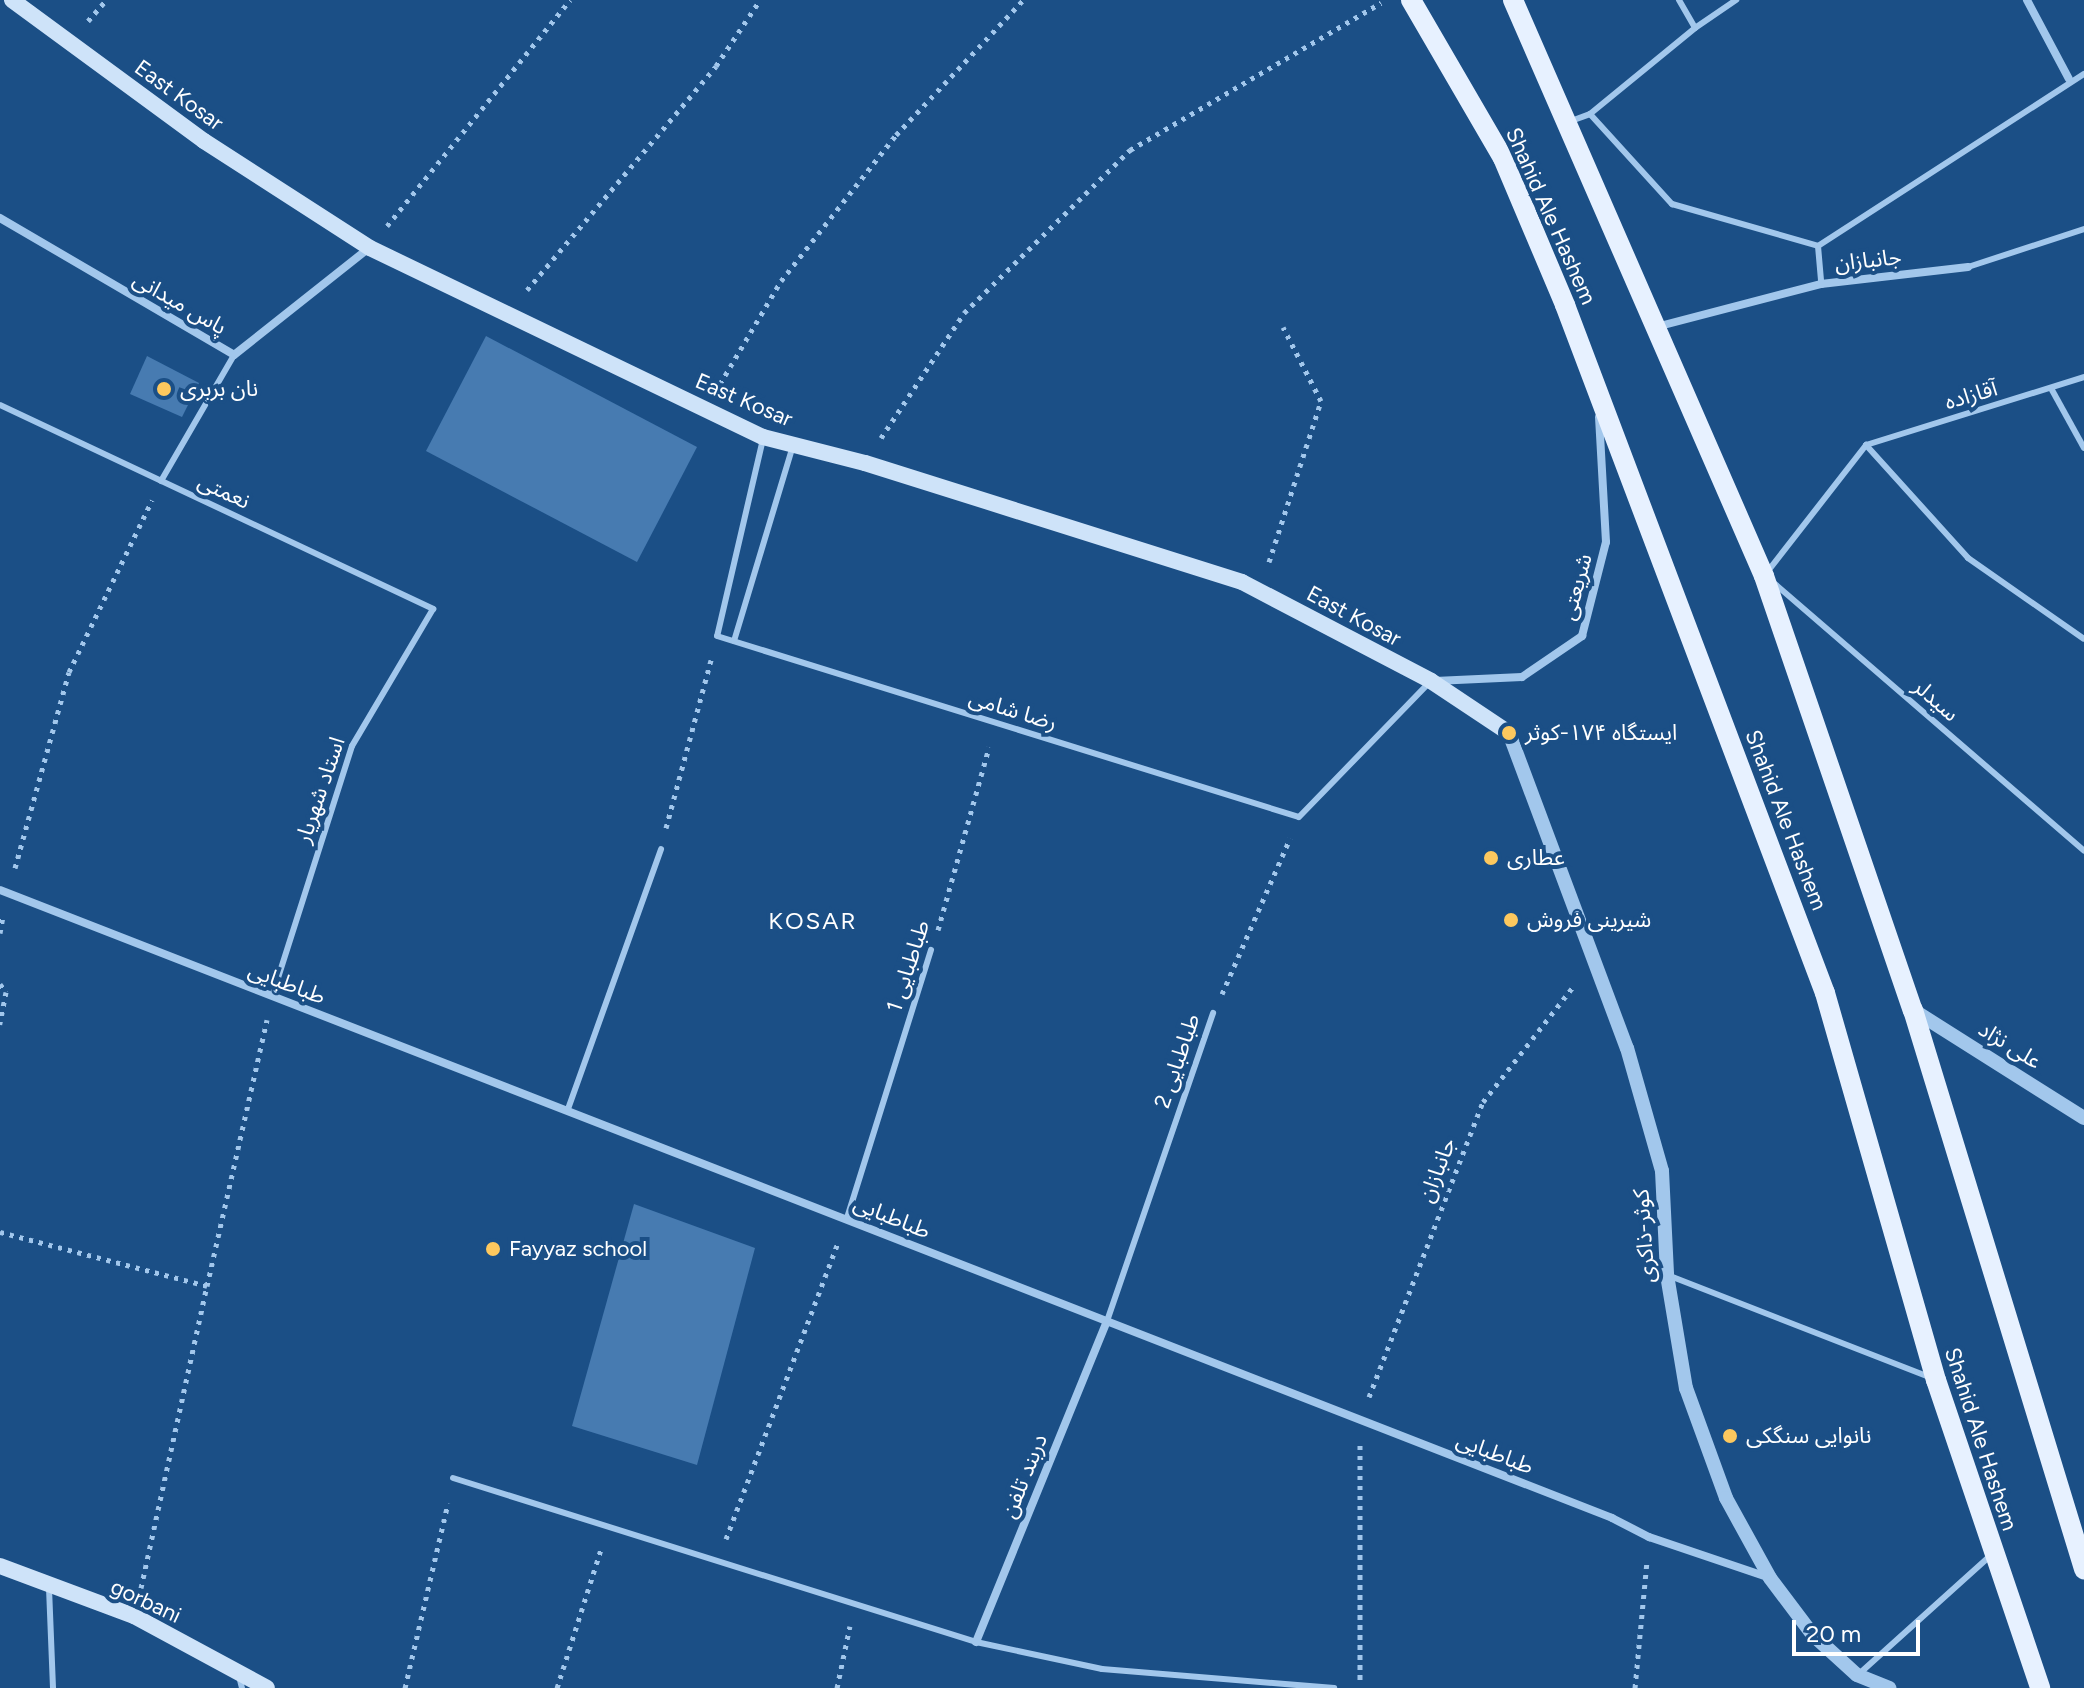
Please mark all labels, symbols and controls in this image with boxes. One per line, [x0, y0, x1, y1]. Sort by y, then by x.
street label: East Kosar [130, 54, 228, 136]
street label: Shahid Ale Hashem [1500, 123, 1602, 309]
street label: جانبازان [1833, 243, 1903, 277]
street label: پاس میدانی [128, 266, 232, 340]
street label: East Kosar [691, 368, 797, 432]
street label: آقازاده [1942, 375, 2000, 415]
place label: نان بربری [180, 376, 258, 402]
marker: نان بربری [155, 380, 173, 398]
street label: نعمتی [194, 468, 254, 514]
street label: شریعتی [1554, 551, 1598, 623]
street label: East Kosar [1302, 580, 1406, 652]
street label: سیدلر [1908, 673, 1964, 727]
street label: رضا شامی [966, 684, 1060, 736]
place label: ایستگاه ۱۷۴-کوثر [1525, 720, 1677, 746]
marker: ایستگاه ۱۷۴-کوثر [1500, 724, 1518, 742]
street label: Shahid Ale Hashem [1739, 726, 1833, 914]
street label: استاد شهریار [290, 733, 350, 847]
place label: عطاری [1507, 845, 1565, 871]
marker: عطاری [1482, 849, 1500, 867]
district label: KOSAR [768, 907, 858, 935]
place label: شیرینی فروش [1527, 907, 1651, 933]
marker: شیرینی فروش [1502, 911, 1520, 929]
street label: طباطبایی 1 [881, 917, 935, 1015]
street label: طباطبایی [245, 956, 329, 1010]
street label: طباطبایی 2 [1149, 1010, 1205, 1112]
street label: علی نژاد [1974, 1015, 2046, 1075]
street label: جانبازان [1413, 1134, 1461, 1206]
street label: کوثر-ذاکری [1628, 1188, 1660, 1284]
street label: طباطبایی [850, 1190, 934, 1244]
place label: Fayyaz school [509, 1236, 647, 1262]
marker: Fayyaz school [484, 1240, 502, 1258]
street label: Shahid Ale Hashem [1939, 1344, 2023, 1534]
place label: نانوایی سنگکی [1746, 1423, 1871, 1449]
street label: طباطبایی [1453, 1426, 1537, 1480]
marker: نانوایی سنگکی [1721, 1427, 1739, 1445]
street label: دربند تلفن [995, 1430, 1053, 1522]
street label: gorbani [107, 1573, 185, 1629]
scale bar [1796, 1604, 1924, 1654]
text: 20 m [1806, 1619, 1861, 1648]

